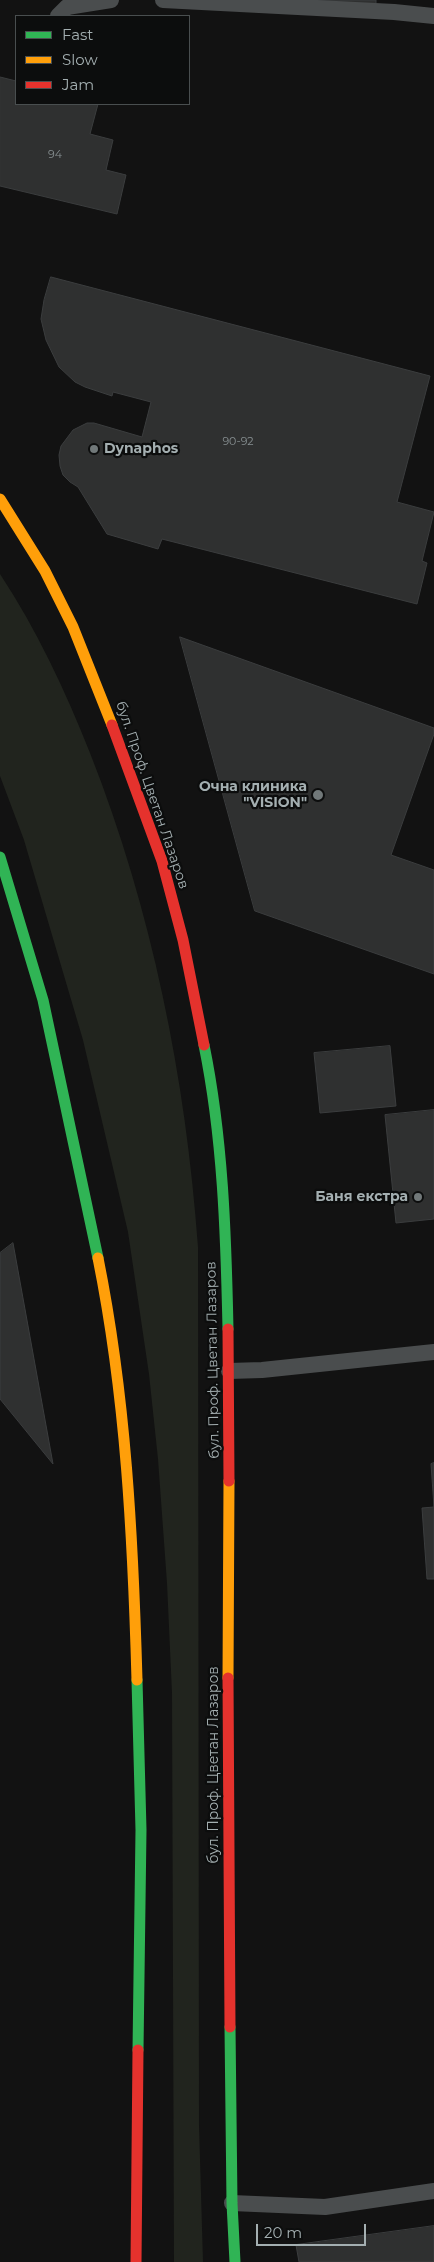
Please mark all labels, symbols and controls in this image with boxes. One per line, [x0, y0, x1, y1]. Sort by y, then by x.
legend [15, 15, 190, 105]
text: Fast [62, 25, 93, 44]
text: Slow [62, 50, 98, 69]
text: Jam [62, 75, 94, 94]
house number: 94 [48, 148, 62, 162]
house number: 90-92 [222, 435, 254, 449]
place label: Dynaphos [104, 441, 178, 457]
marker: Dynaphos [88, 443, 100, 455]
street label: бул. Проф. Цветан Лазаров [112, 699, 192, 891]
place label: Очна клиника "VISION" [199, 779, 307, 812]
marker: Очна клиника "VISION" [311, 788, 325, 802]
place label: Баня екстра [315, 1189, 408, 1205]
marker: Баня екстра [412, 1191, 424, 1203]
street label: бул. Проф. Цветан Лазаров [203, 1261, 223, 1459]
street label: бул. Проф. Цветан Лазаров [206, 1666, 222, 1864]
scale bar [259, 2214, 369, 2246]
text: 20 m [264, 2223, 302, 2242]

